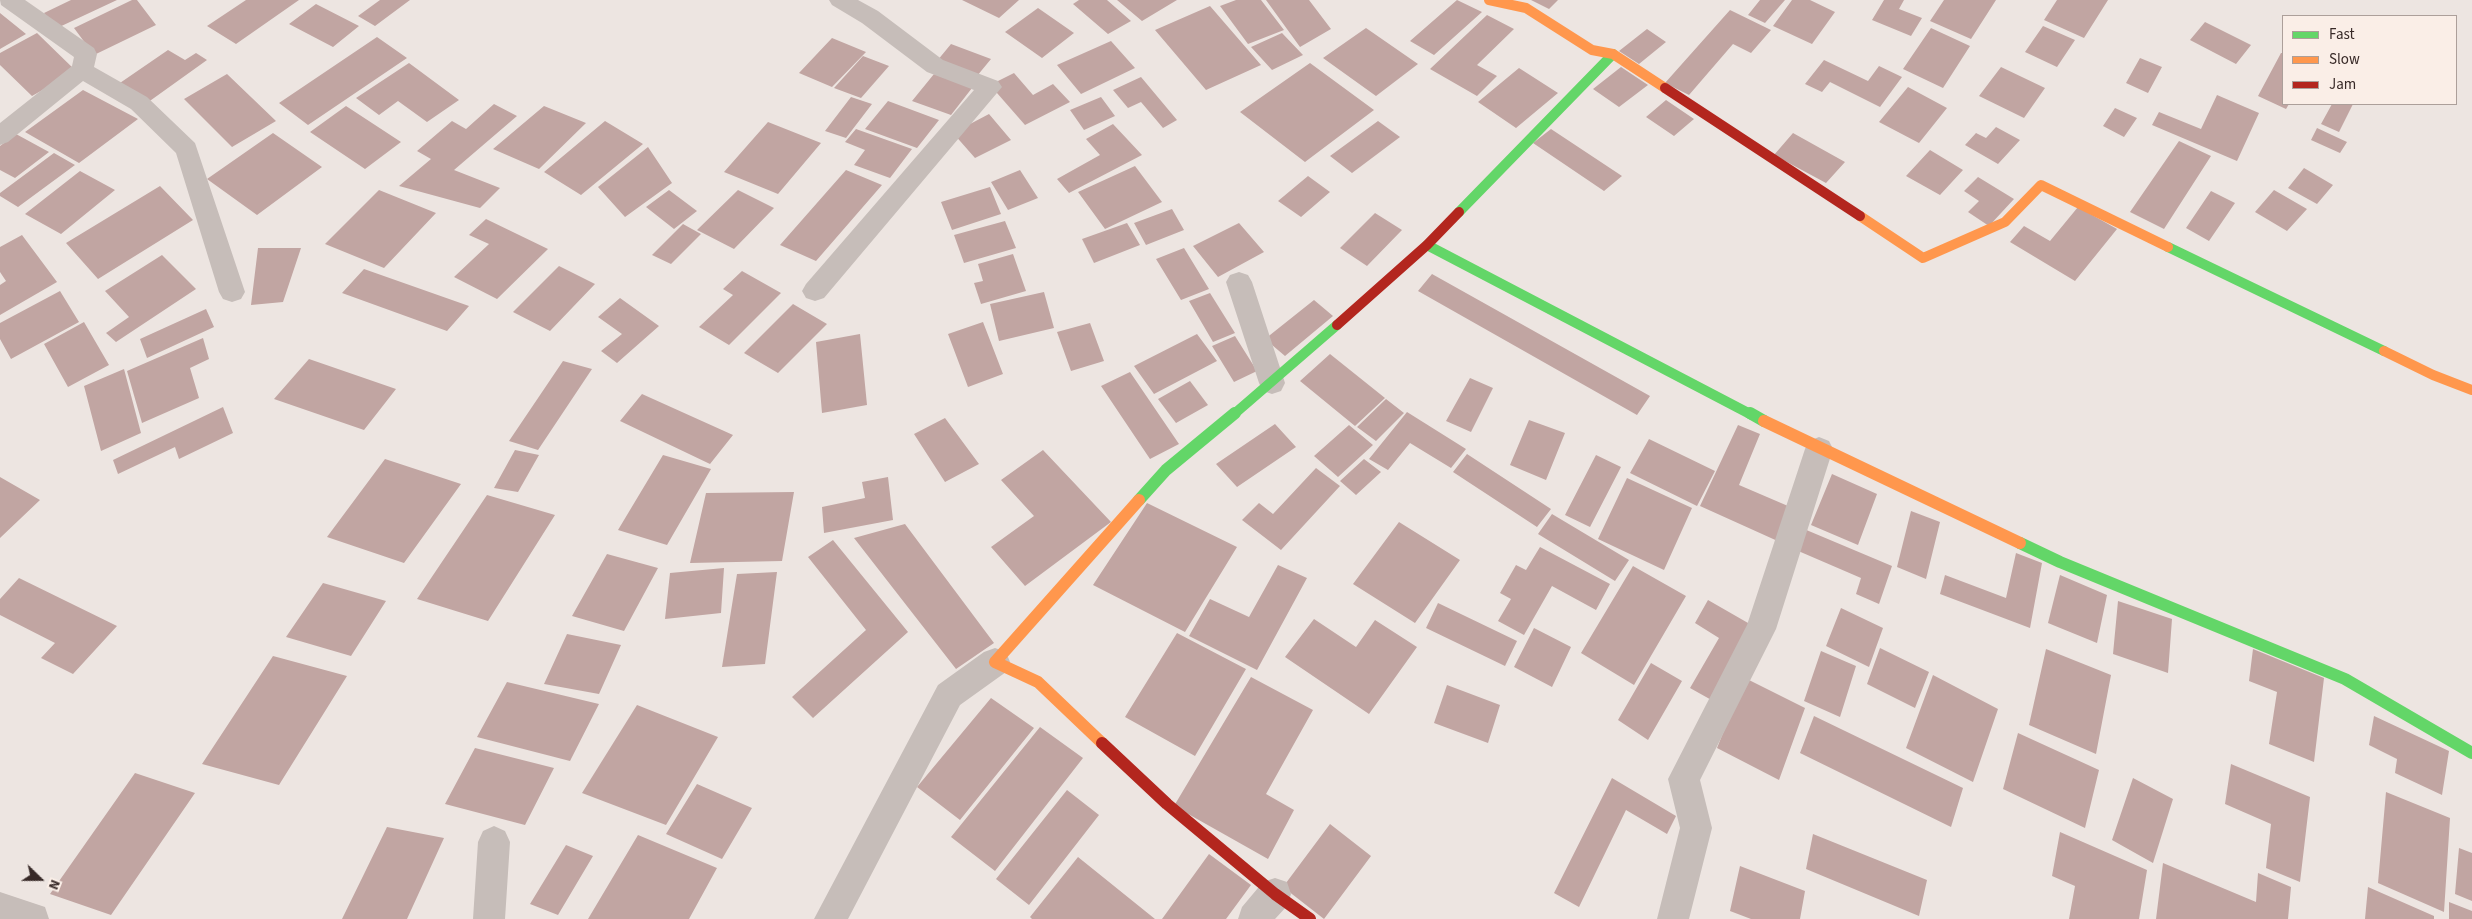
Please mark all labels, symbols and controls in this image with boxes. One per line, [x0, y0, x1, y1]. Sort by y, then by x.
legend [2282, 15, 2457, 105]
text: Fast [2329, 24, 2355, 45]
text: Slow [2329, 49, 2360, 70]
text: Jam [2329, 74, 2356, 95]
north arrow [15, 854, 65, 904]
text: N [43, 877, 65, 893]

